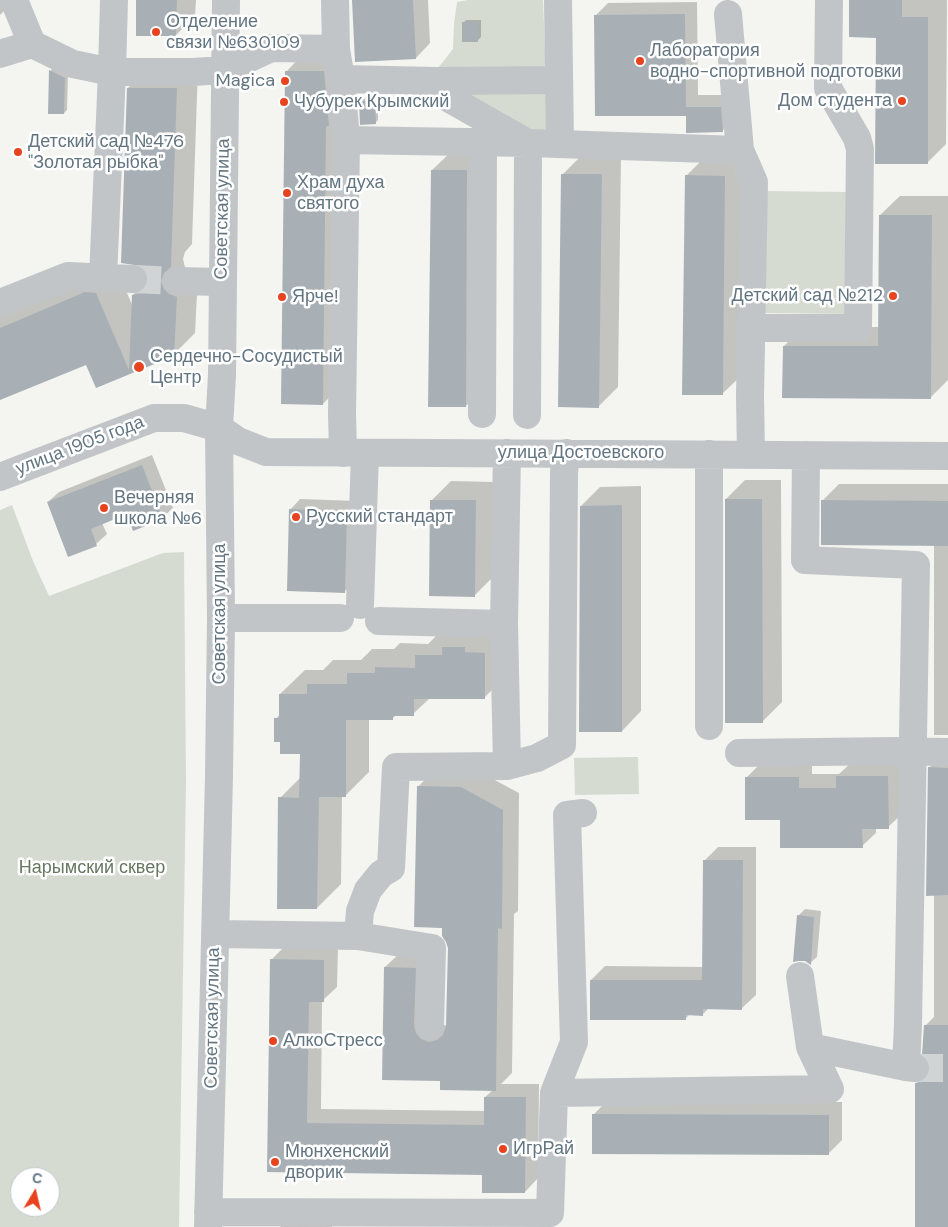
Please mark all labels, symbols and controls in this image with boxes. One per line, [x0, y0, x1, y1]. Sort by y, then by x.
place label: Отделение связи №630109 [166, 11, 300, 54]
marker: Отделение связи №630109 [150, 26, 162, 38]
place label: Лаборатория водно-спортивной подготовки [650, 40, 901, 82]
marker: Лаборатория водно-спортивной подготовки [634, 55, 646, 67]
place label: Magica [216, 70, 275, 92]
marker: Magica [279, 75, 291, 87]
place label: Дом студента [778, 90, 892, 112]
place label: Чубурек Крымский [294, 91, 449, 113]
marker: Дом студента [896, 95, 908, 107]
marker: Чубурек Крымский [278, 96, 290, 108]
place label: Детский сад №476 "Золотая рыбка" [28, 131, 184, 173]
street label: Советская улица [211, 138, 235, 280]
marker: Детский сад №476 "Золотая рыбка" [12, 146, 24, 158]
place label: Храм духа святого [297, 172, 385, 214]
marker: Храм духа святого [281, 187, 293, 199]
place label: Детский сад №212 [732, 285, 883, 307]
place label: Ярче! [292, 286, 339, 308]
marker: Детский сад №212 [887, 290, 899, 302]
marker: Ярче! [276, 291, 288, 303]
place label: Сердечно-Сосудистый Центр [150, 346, 343, 388]
marker: Сердечно-Сосудистый Центр [132, 360, 146, 374]
street label: улица 1905 года [13, 412, 147, 480]
street label: улица Достоевского [498, 442, 664, 464]
place label: Вечерняя школа №6 [114, 487, 202, 530]
marker: Вечерняя школа №6 [98, 502, 110, 514]
place label: Русский стандарт [306, 506, 453, 528]
marker: Русский стандарт [290, 511, 302, 523]
street label: Советская улица [209, 543, 231, 685]
park label: Нарымский сквер [19, 857, 165, 879]
street label: Советская улица [201, 947, 225, 1089]
place label: АлкоСтресс [283, 1030, 383, 1052]
marker: АлкоСтресс [267, 1035, 279, 1047]
place label: ИгрРай [513, 1138, 574, 1160]
place label: Мюнхенский дворик [285, 1141, 389, 1184]
marker: ИгрРай [497, 1143, 509, 1155]
marker: Мюнхенский дворик [269, 1156, 281, 1168]
north arrow [10, 1167, 60, 1217]
text: С [31, 1168, 44, 1188]

